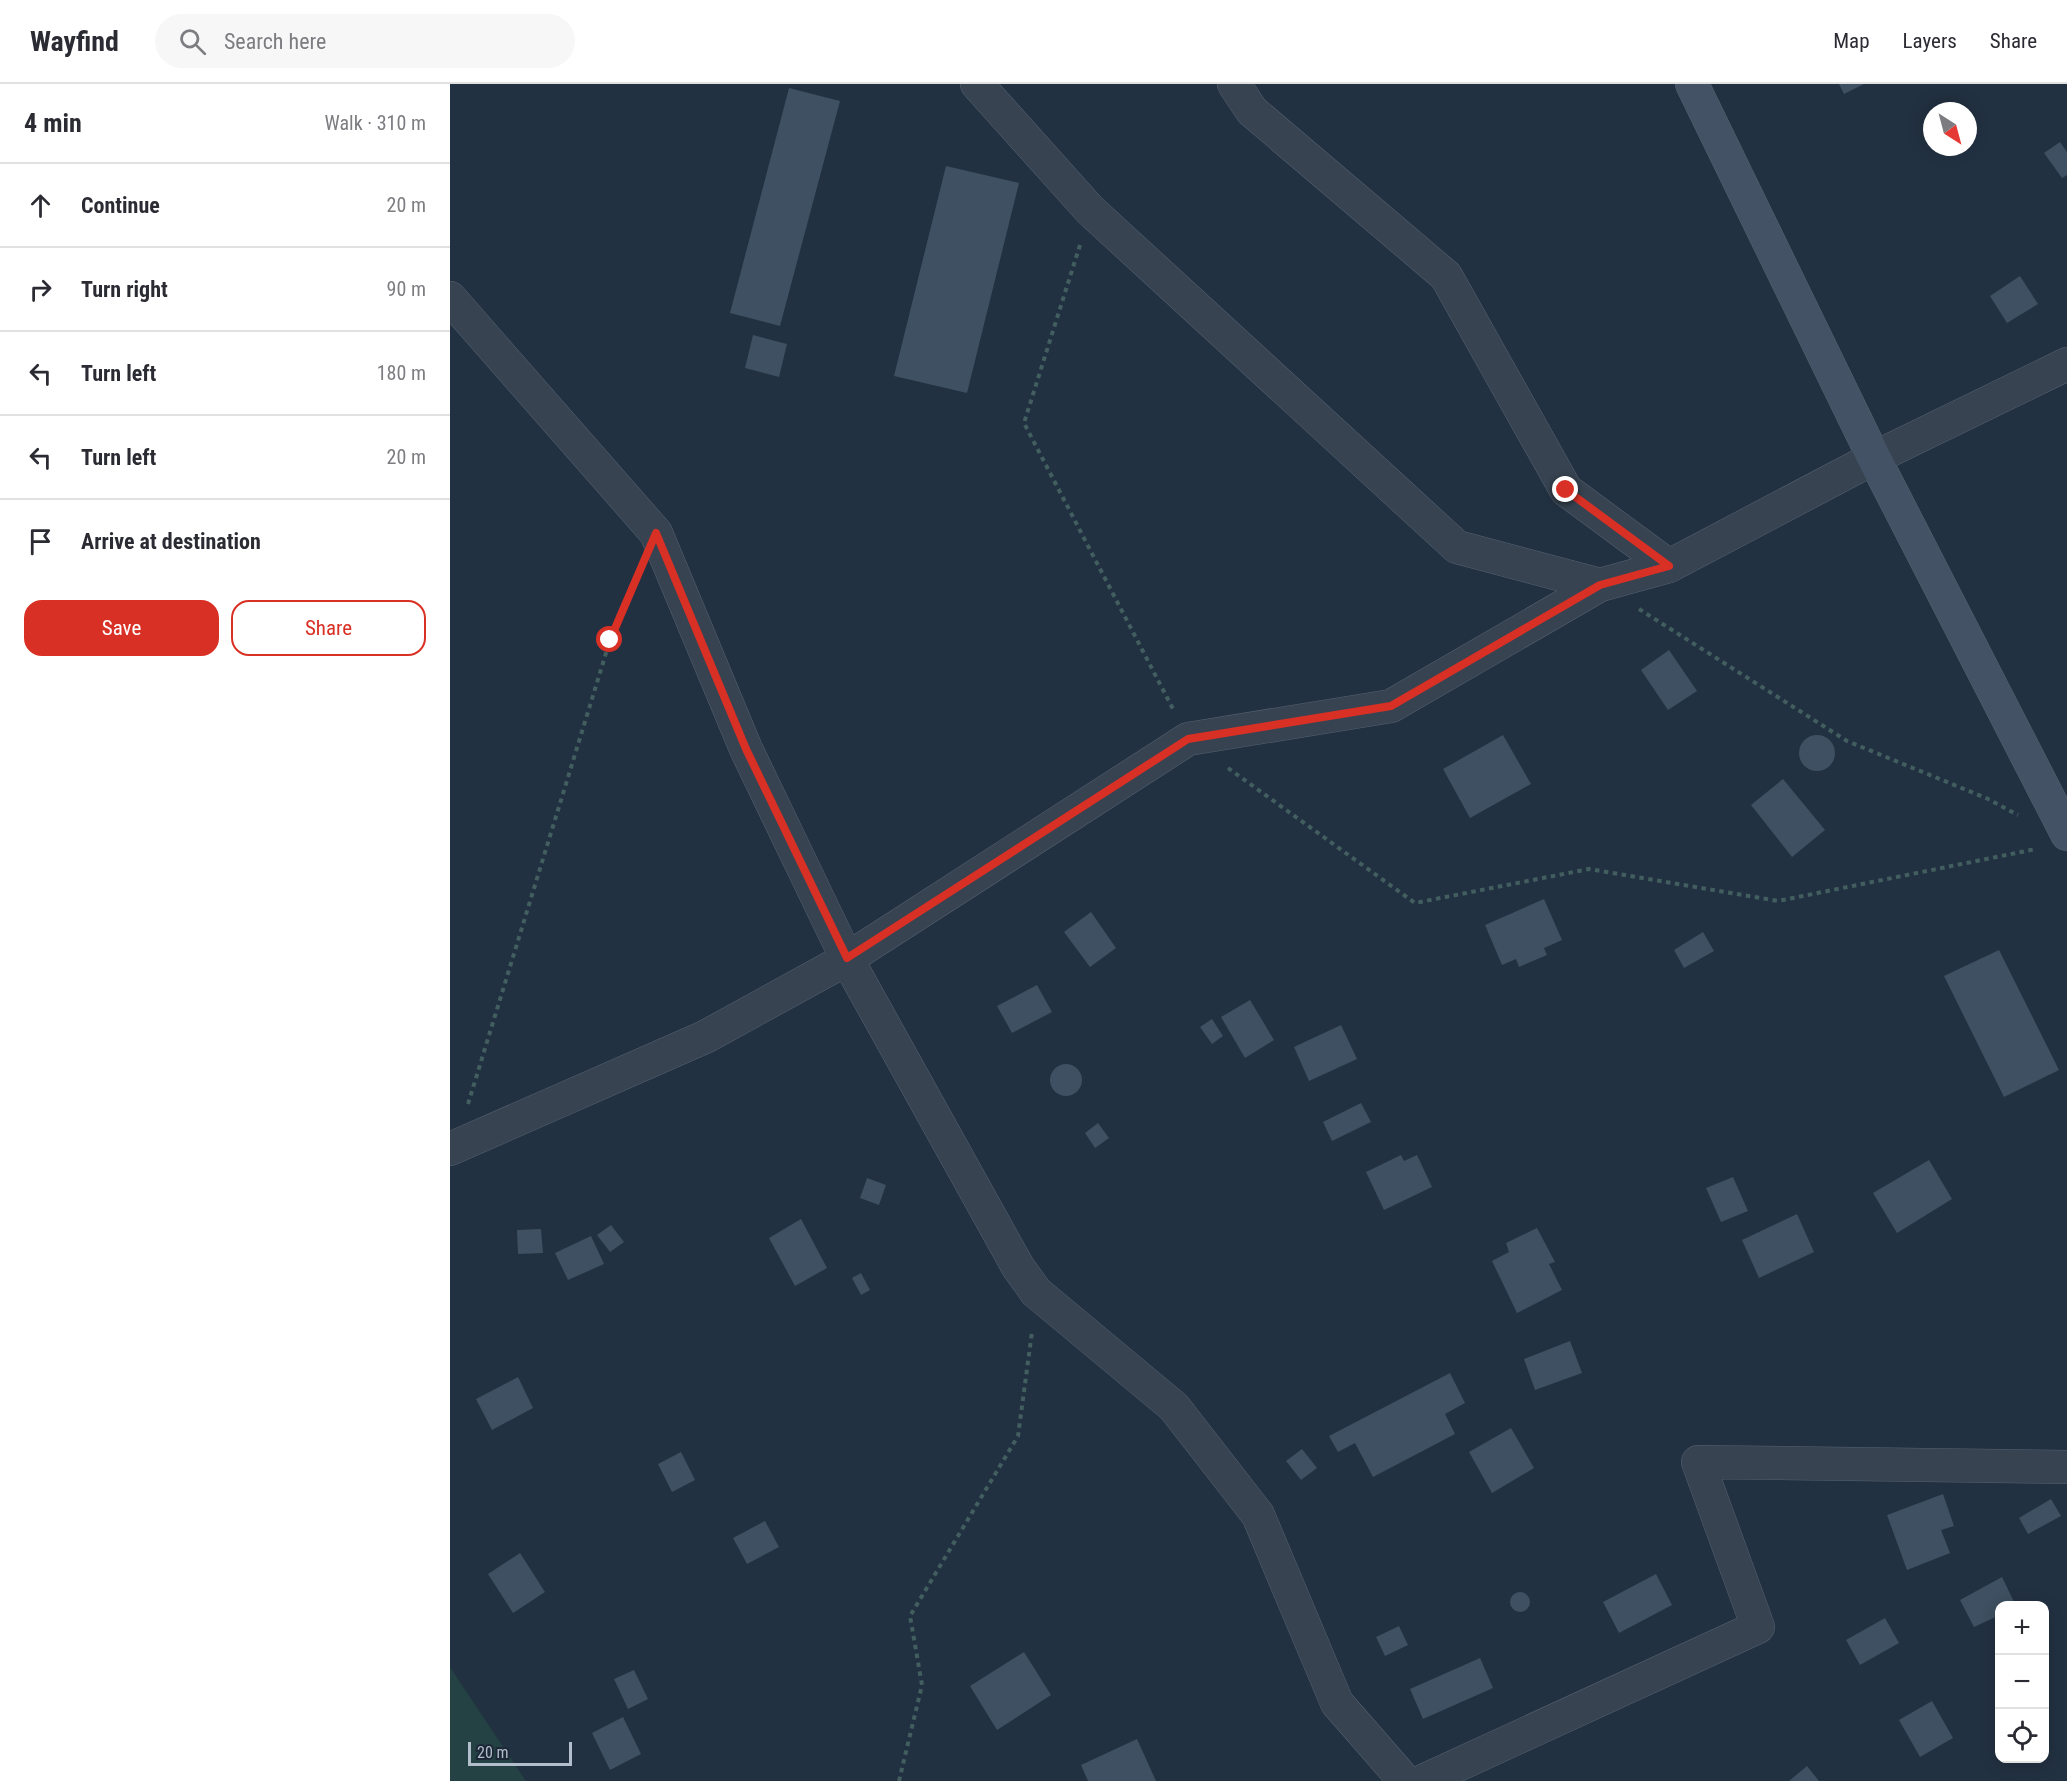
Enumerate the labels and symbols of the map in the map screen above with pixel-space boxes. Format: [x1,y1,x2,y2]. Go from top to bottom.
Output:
north arrow [1923,102,1977,156]
route end [1552,476,1578,502]
route start [596,626,622,652]
scale bar [468,1739,572,1766]

